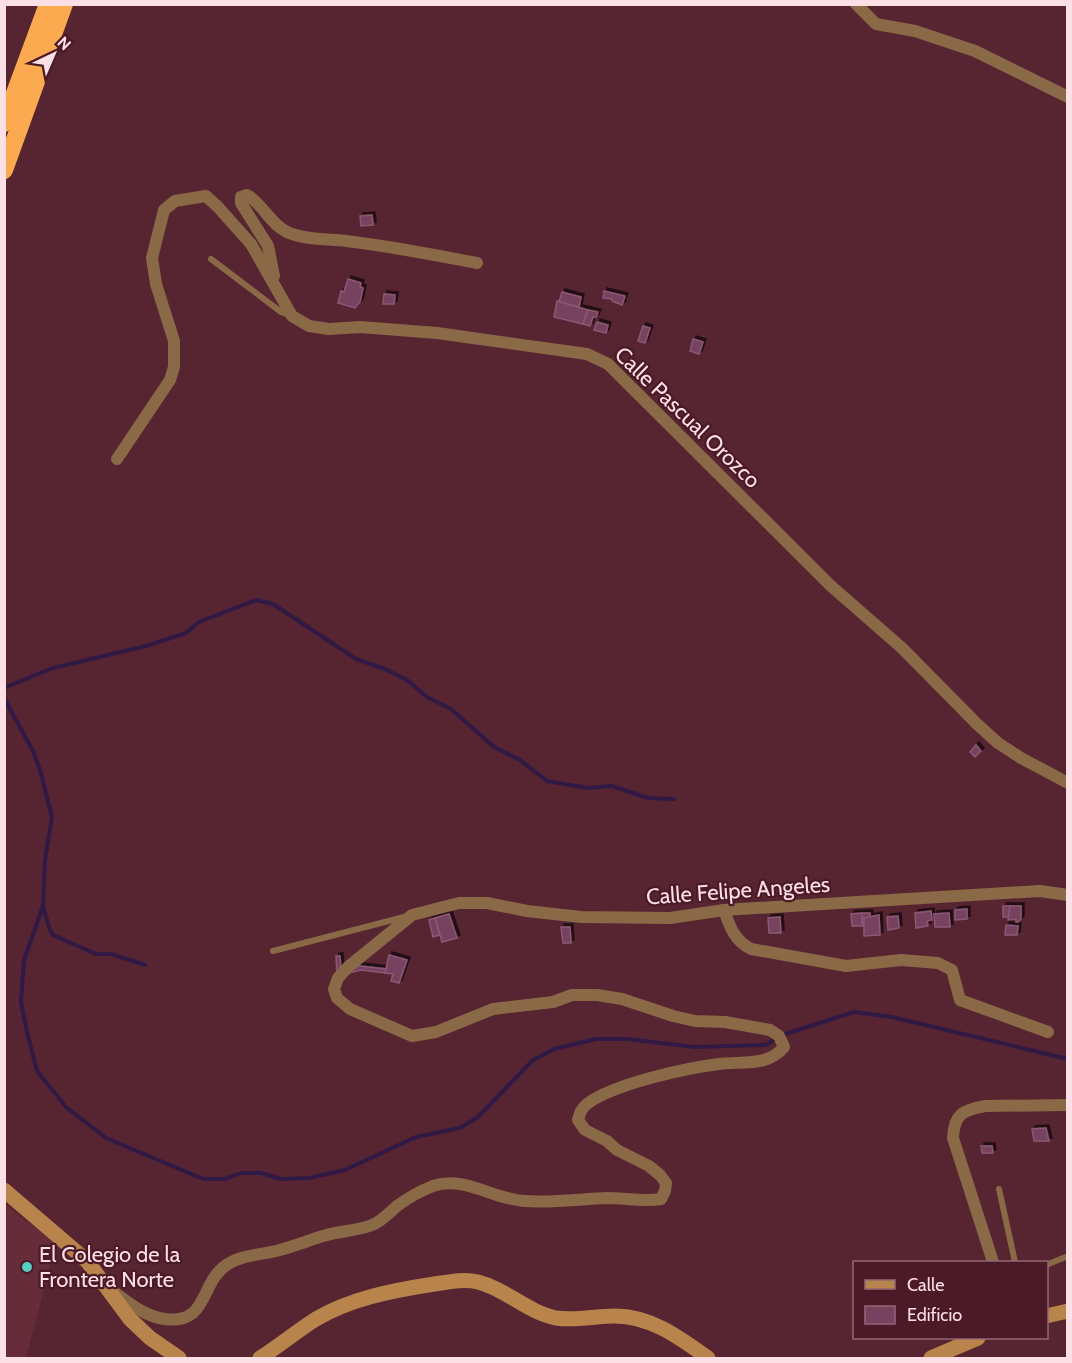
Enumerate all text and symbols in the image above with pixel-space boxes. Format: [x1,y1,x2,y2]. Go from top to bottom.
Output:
north arrow [24,24,84,84]
text: N [53,33,75,54]
street label: Calle Pascual Orozco [609,341,766,494]
street label: Calle Felipe Angeles [645,871,831,910]
place label: El Colegio de la Frontera Norte [39,1241,181,1293]
marker: El Colegio de la Frontera Norte [20,1260,34,1274]
legend [853,1261,1048,1339]
text: Calle [907,1274,944,1296]
text: Edificio [907,1304,962,1326]

